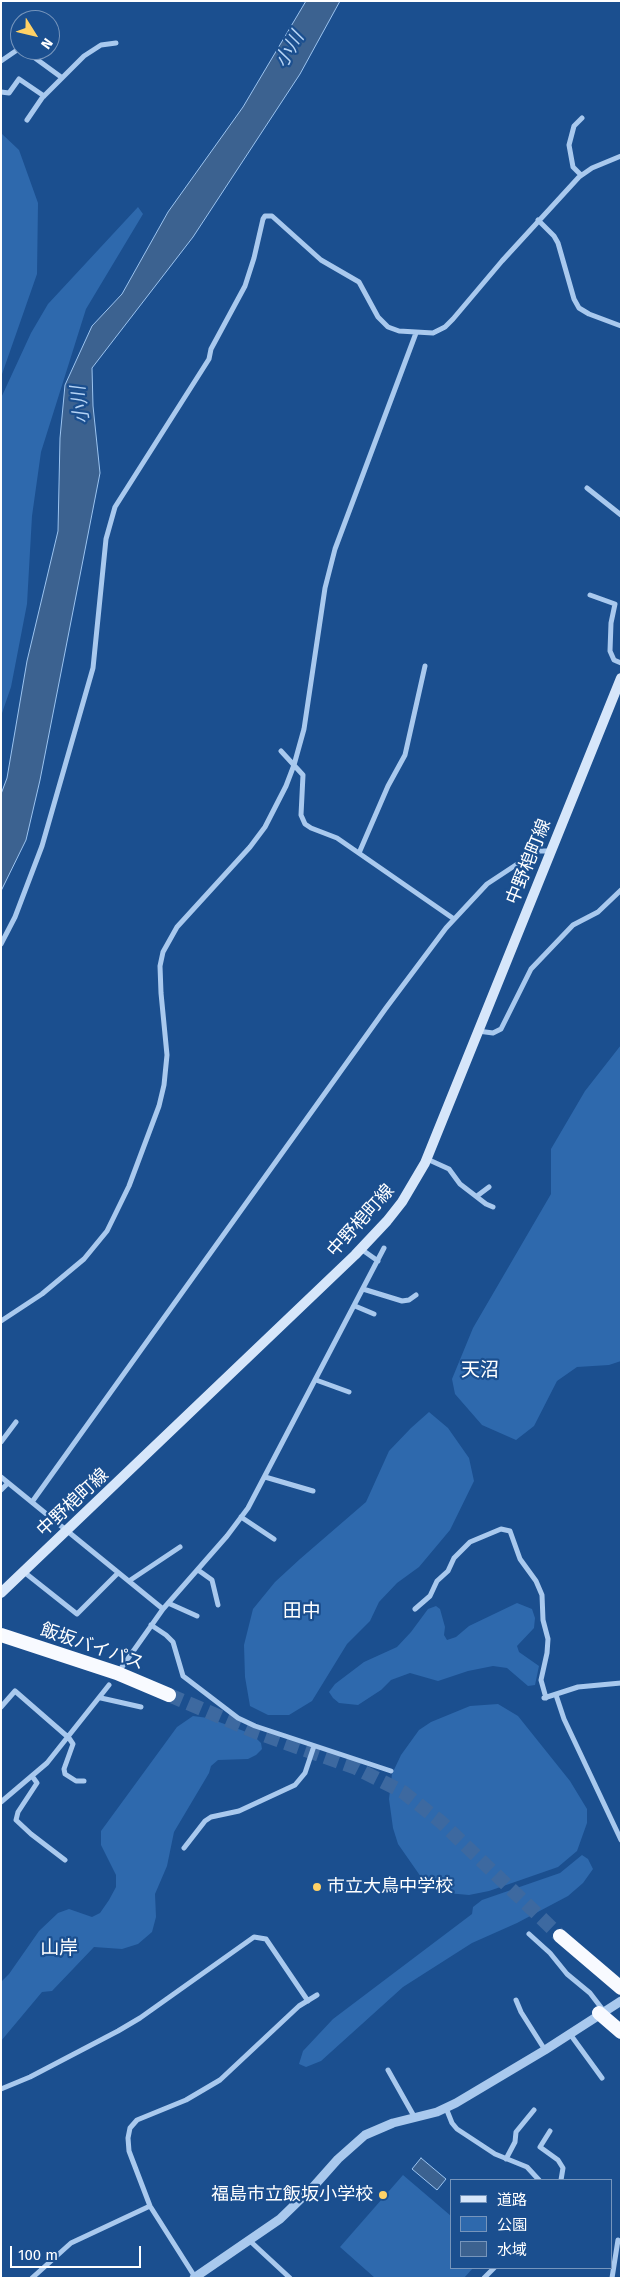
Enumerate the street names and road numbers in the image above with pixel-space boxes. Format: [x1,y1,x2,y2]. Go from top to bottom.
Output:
street label: 中野梍町線 [502,816,556,908]
street label: 中野梍町線 [323,1180,399,1262]
street label: 中野梍町線 [33,1464,113,1542]
street label: 飯坂バイパス [37,1619,147,1675]

